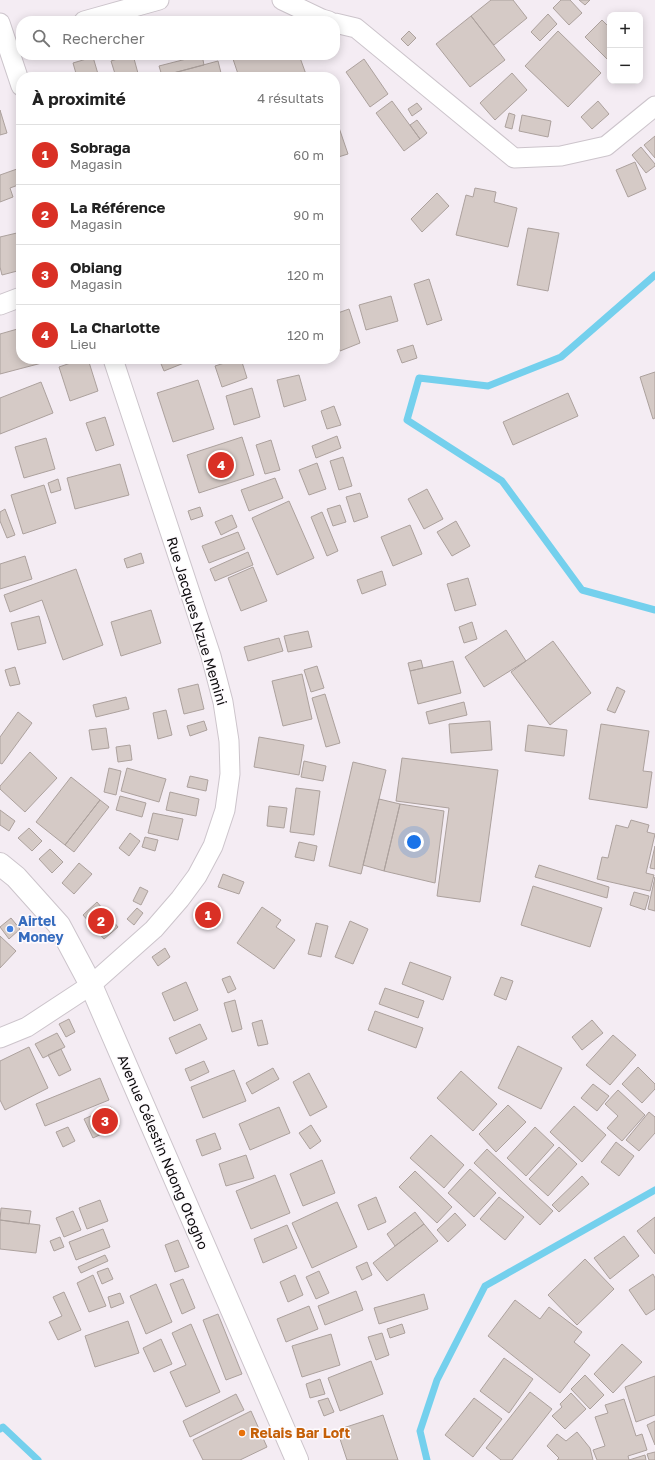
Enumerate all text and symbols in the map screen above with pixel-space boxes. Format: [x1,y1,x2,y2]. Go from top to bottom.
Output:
map controls [607,12,643,84]
button: + [607,12,643,48]
search box [16,16,340,60]
icon: search [30,27,52,49]
text: Rechercher [62,29,145,47]
button: − [607,48,643,84]
text: À proximité [32,88,126,109]
text: 4 résultats [257,90,324,106]
text: Sobraga [70,138,131,156]
text: 1 [42,147,48,163]
text: 60 m [293,147,324,163]
text: Magasin [70,156,122,172]
text: La Référence [70,198,165,216]
text: 2 [41,207,49,223]
text: 90 m [293,207,324,223]
text: Magasin [70,216,122,232]
text: Obiang [70,258,122,276]
text: 3 [41,267,49,283]
text: 120 m [287,267,324,283]
text: Magasin [70,276,122,292]
text: La Charlotte [70,318,160,336]
text: 4 [41,327,49,343]
text: 120 m [287,327,324,343]
text: Lieu [70,336,96,352]
pin: 4 [208,450,234,480]
street label: Rue Jacques Nzue Memini [164,535,231,707]
your location [404,832,424,852]
pin: 1 [195,900,221,930]
pin: 2 [88,906,114,936]
place label: Airtel Money [18,912,64,945]
marker: Airtel Money [5,924,15,934]
street label: Avenue Célestin Ndong Otogho [115,1052,212,1252]
pin: 3 [92,1106,118,1136]
place label: Relais Bar Loft [250,1424,350,1441]
marker: Relais Bar Loft [237,1428,247,1438]

